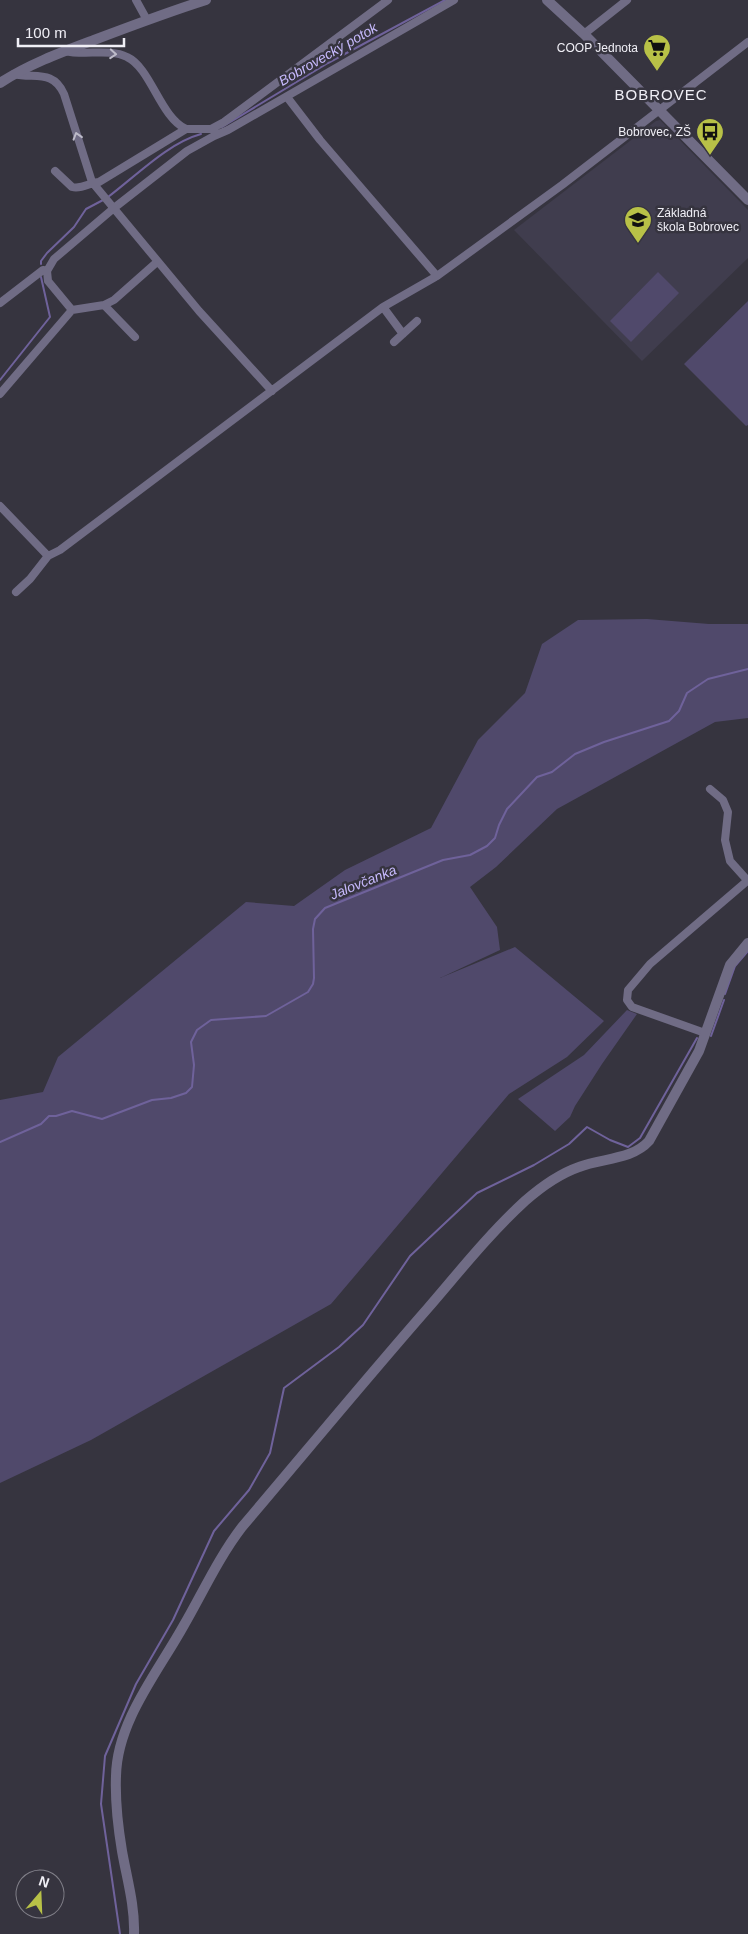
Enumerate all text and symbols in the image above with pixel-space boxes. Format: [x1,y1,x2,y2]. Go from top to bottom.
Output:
scale bar [18,15,124,47]
water label: Bobrovecký potok [276,19,381,89]
text: 100 m [25,24,67,41]
supermarket icon: COOP Jednota [642,33,672,72]
place label: COOP Jednota [557,41,638,55]
one-way arrow [110,49,118,60]
district label: BOBROVEC [614,86,708,103]
bus stop icon: Bobrovec, ZŠ [695,117,725,156]
place label: Bobrovec, ZŠ [618,124,691,139]
one-way arrow [72,132,82,141]
school or university icon: Základná škola Bobrovec [623,205,653,244]
place label: Základná škola Bobrovec [657,206,739,234]
water label: Jalovčanka [327,861,399,903]
north arrow [15,1869,65,1919]
text: N [37,1872,52,1891]

